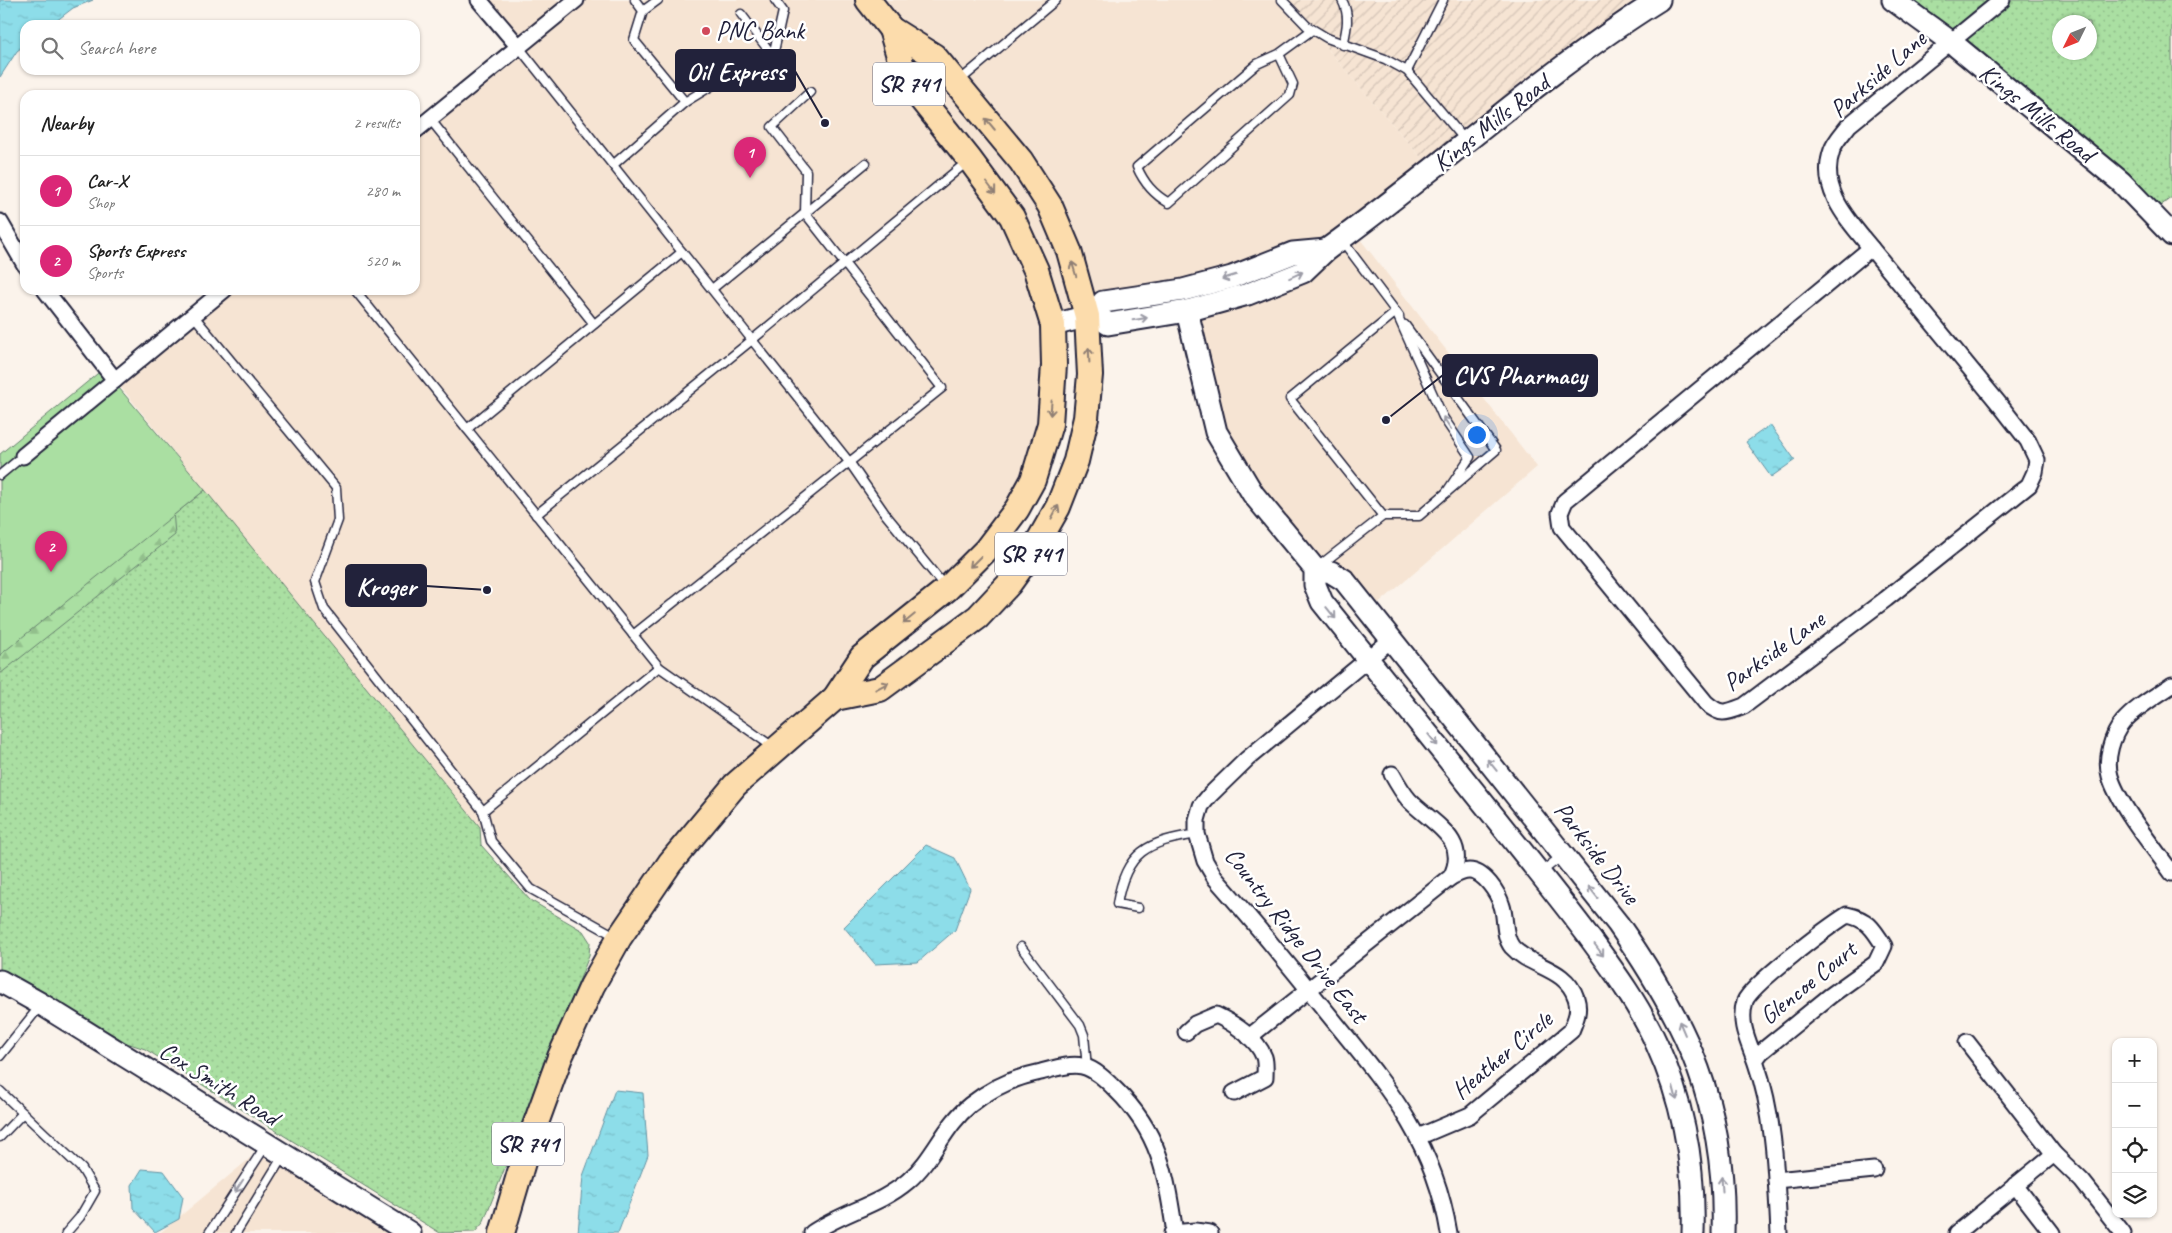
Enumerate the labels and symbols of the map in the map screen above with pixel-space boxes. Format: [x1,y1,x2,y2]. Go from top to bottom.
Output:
place label: PNC Bank [716,15,806,47]
north arrow [2052,15,2097,60]
street label: Parkside Lane [1823,22,1934,125]
marker: PNC Bank [700,25,712,37]
callout: Oil Express [676,50,795,91]
text: Oil Express [687,55,788,88]
street label: Kings Mills Road [1973,57,2105,172]
road number: SR 741 [873,62,945,106]
street label: Kings Mills Road [1426,65,1559,179]
one-way arrow [984,117,995,130]
pin: 1 [734,137,766,178]
one-way arrow [986,181,996,195]
one-way arrow [1069,261,1079,277]
one-way arrow [1288,269,1303,279]
one-way arrow [1221,273,1237,283]
one-way arrow [1132,313,1148,323]
one-way arrow [1084,347,1093,363]
callout: CVS Pharmacy [1443,355,1597,396]
text: CVS Pharmacy [1453,359,1589,392]
one-way arrow [1046,400,1056,416]
one-way arrow [1442,416,1452,430]
your location [1464,422,1490,448]
one-way arrow [1050,504,1060,519]
pin: 2 [35,531,67,572]
road number: SR 741 [995,532,1067,576]
one-way arrow [968,556,981,568]
callout: Kroger [346,565,426,606]
text: Kroger [356,570,418,603]
street label: Parkside Lane [1717,602,1833,699]
one-way arrow [1326,607,1337,620]
one-way arrow [902,613,915,625]
one-way arrow [874,681,889,691]
one-way arrow [1428,733,1439,746]
one-way arrow [1487,759,1498,772]
street label: Parkside Drive [1547,795,1648,912]
street label: Country Ridge Drive East [1217,841,1376,1032]
one-way arrow [1588,886,1599,899]
street label: Glencoe Court [1753,933,1865,1032]
one-way arrow [1593,943,1604,956]
street label: Heather Circle [1445,1002,1560,1106]
one-way arrow [1677,1021,1686,1036]
street label: Cox Smith Road [153,1035,288,1136]
one-way arrow [1670,1084,1680,1100]
road number: SR 741 [492,1122,564,1166]
one-way arrow [1718,1177,1727,1193]
one-way arrow [234,1179,244,1193]

